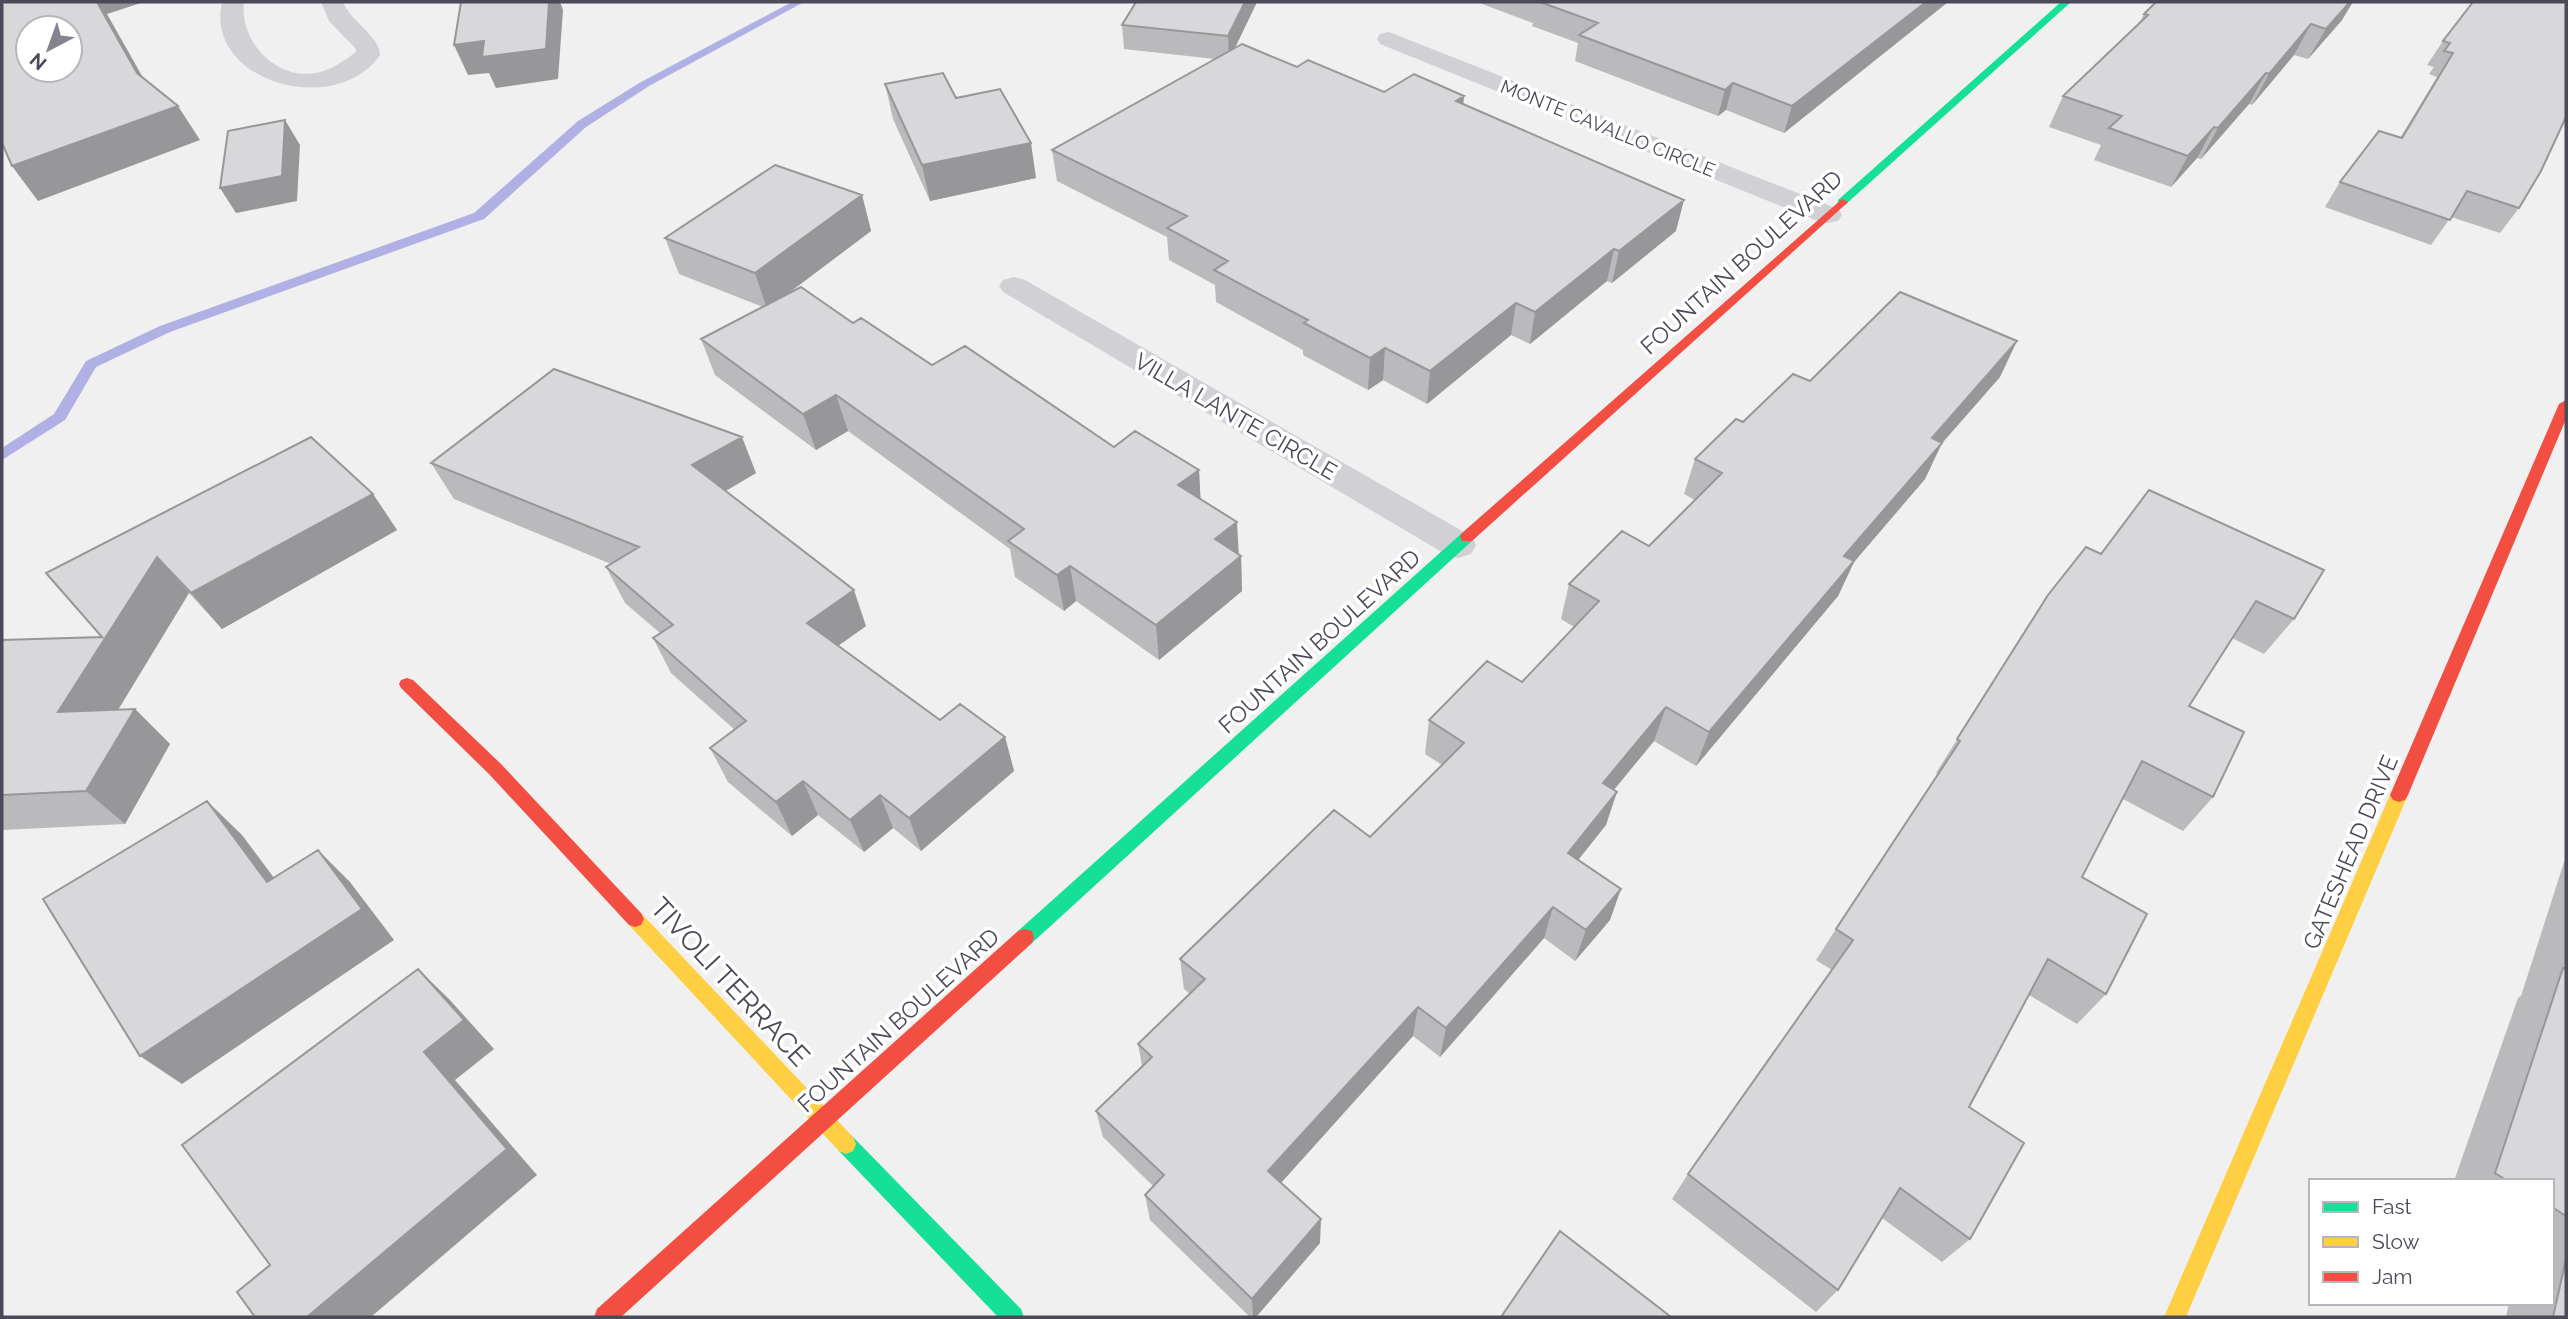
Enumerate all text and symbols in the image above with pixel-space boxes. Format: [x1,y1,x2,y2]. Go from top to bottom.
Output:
north arrow [14,14,84,84]
text: N [25,49,51,75]
street label: MONTE CAVALLO CIRCLE [1498,75,1718,181]
street label: FOUNTAIN BOULEVARD [1635,164,1847,360]
street label: VILLA LANTE CIRCLE [1130,347,1342,485]
street label: FOUNTAIN BOULEVARD [1213,543,1425,739]
street label: GATESHEAD DRIVE [2297,751,2403,953]
street label: TIVOLI TERRACE [644,891,816,1073]
street label: FOUNTAIN BOULEVARD [792,922,1004,1118]
legend [2309,1179,2554,1305]
text: Fast [2372,1194,2412,1219]
text: Slow [2372,1229,2420,1254]
text: Jam [2372,1264,2413,1289]

